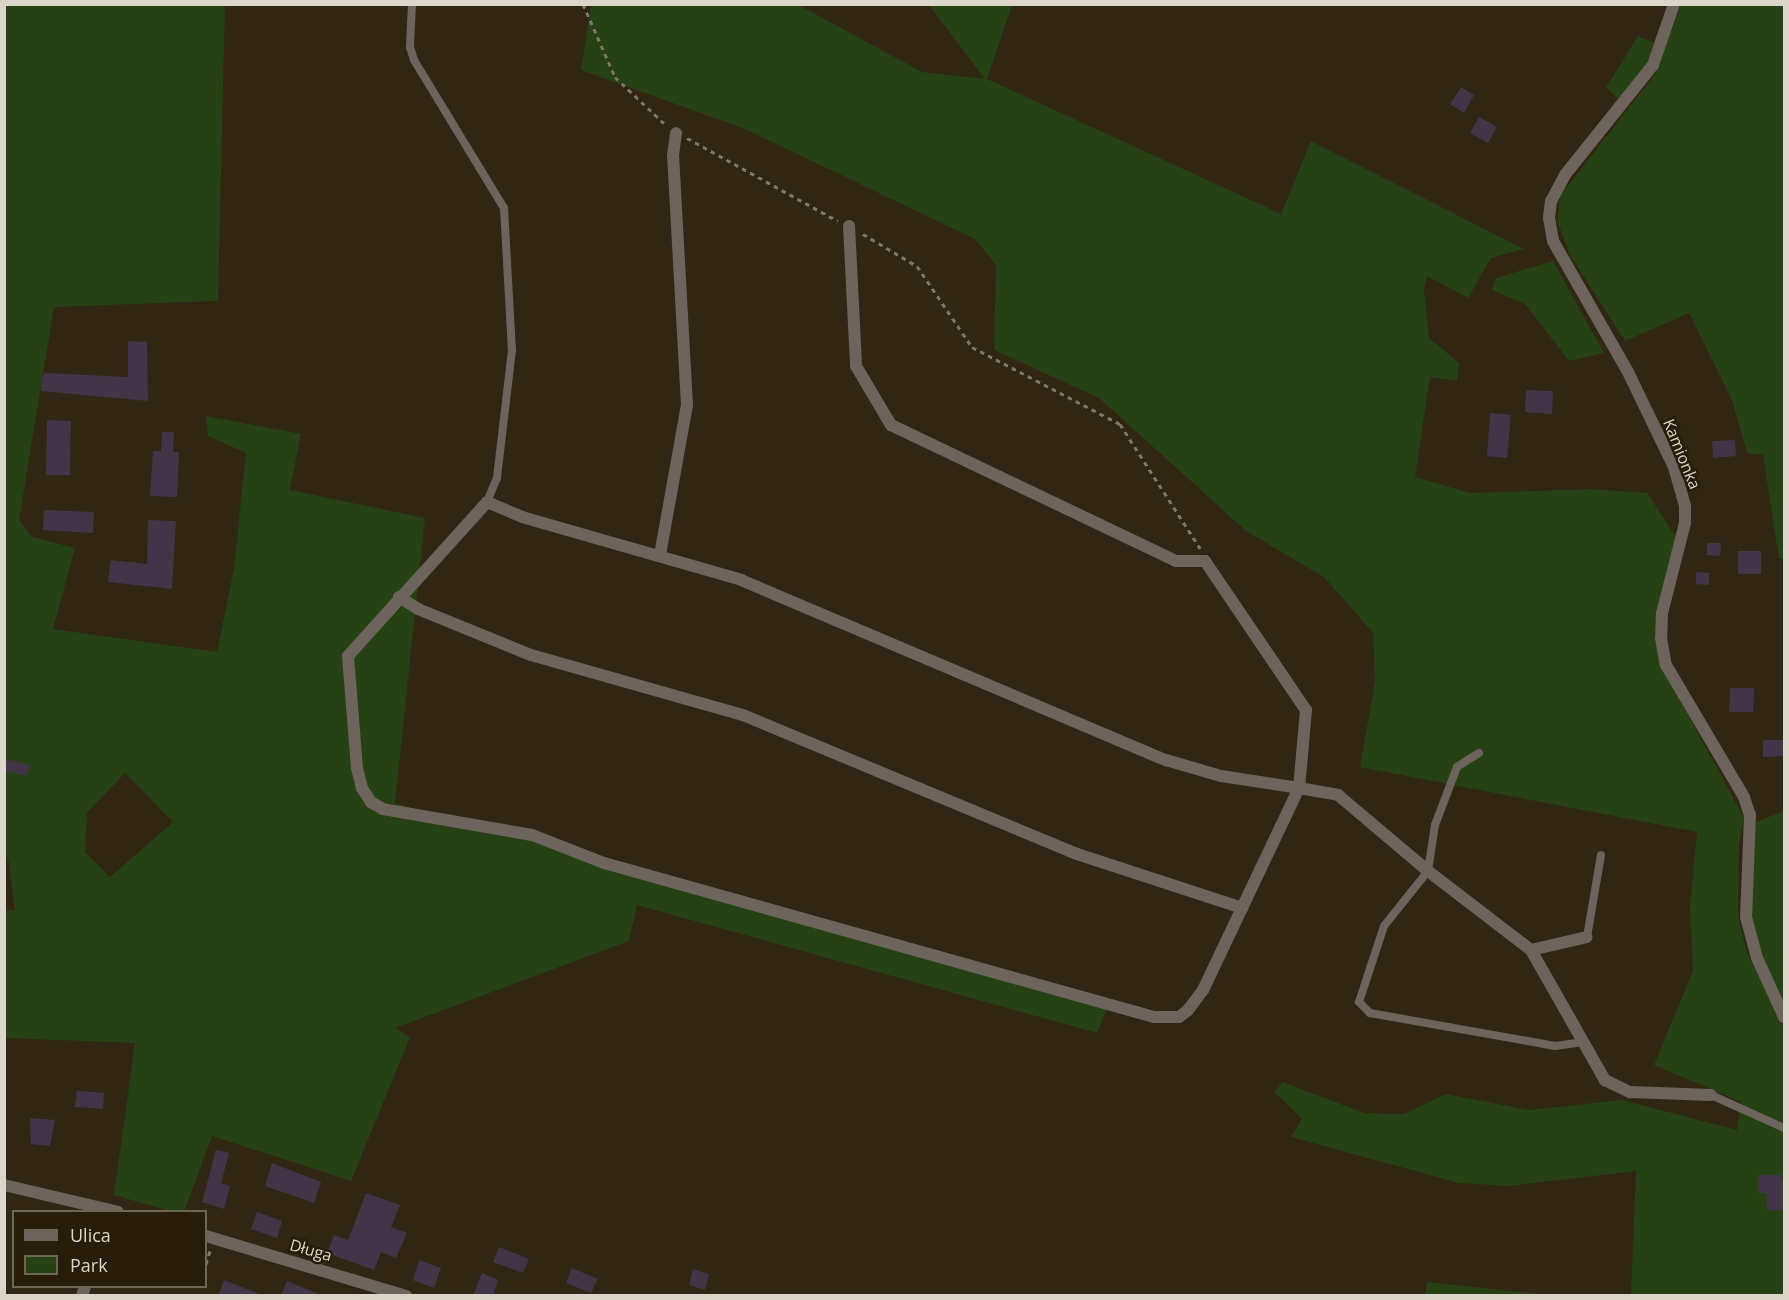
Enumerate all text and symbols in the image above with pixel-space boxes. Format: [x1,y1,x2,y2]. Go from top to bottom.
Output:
street label: Kamionka [1659,416,1705,492]
legend [12,1210,207,1288]
text: Ulica [70,1223,111,1247]
street label: Długa [288,1235,334,1265]
text: Park [70,1253,108,1277]

